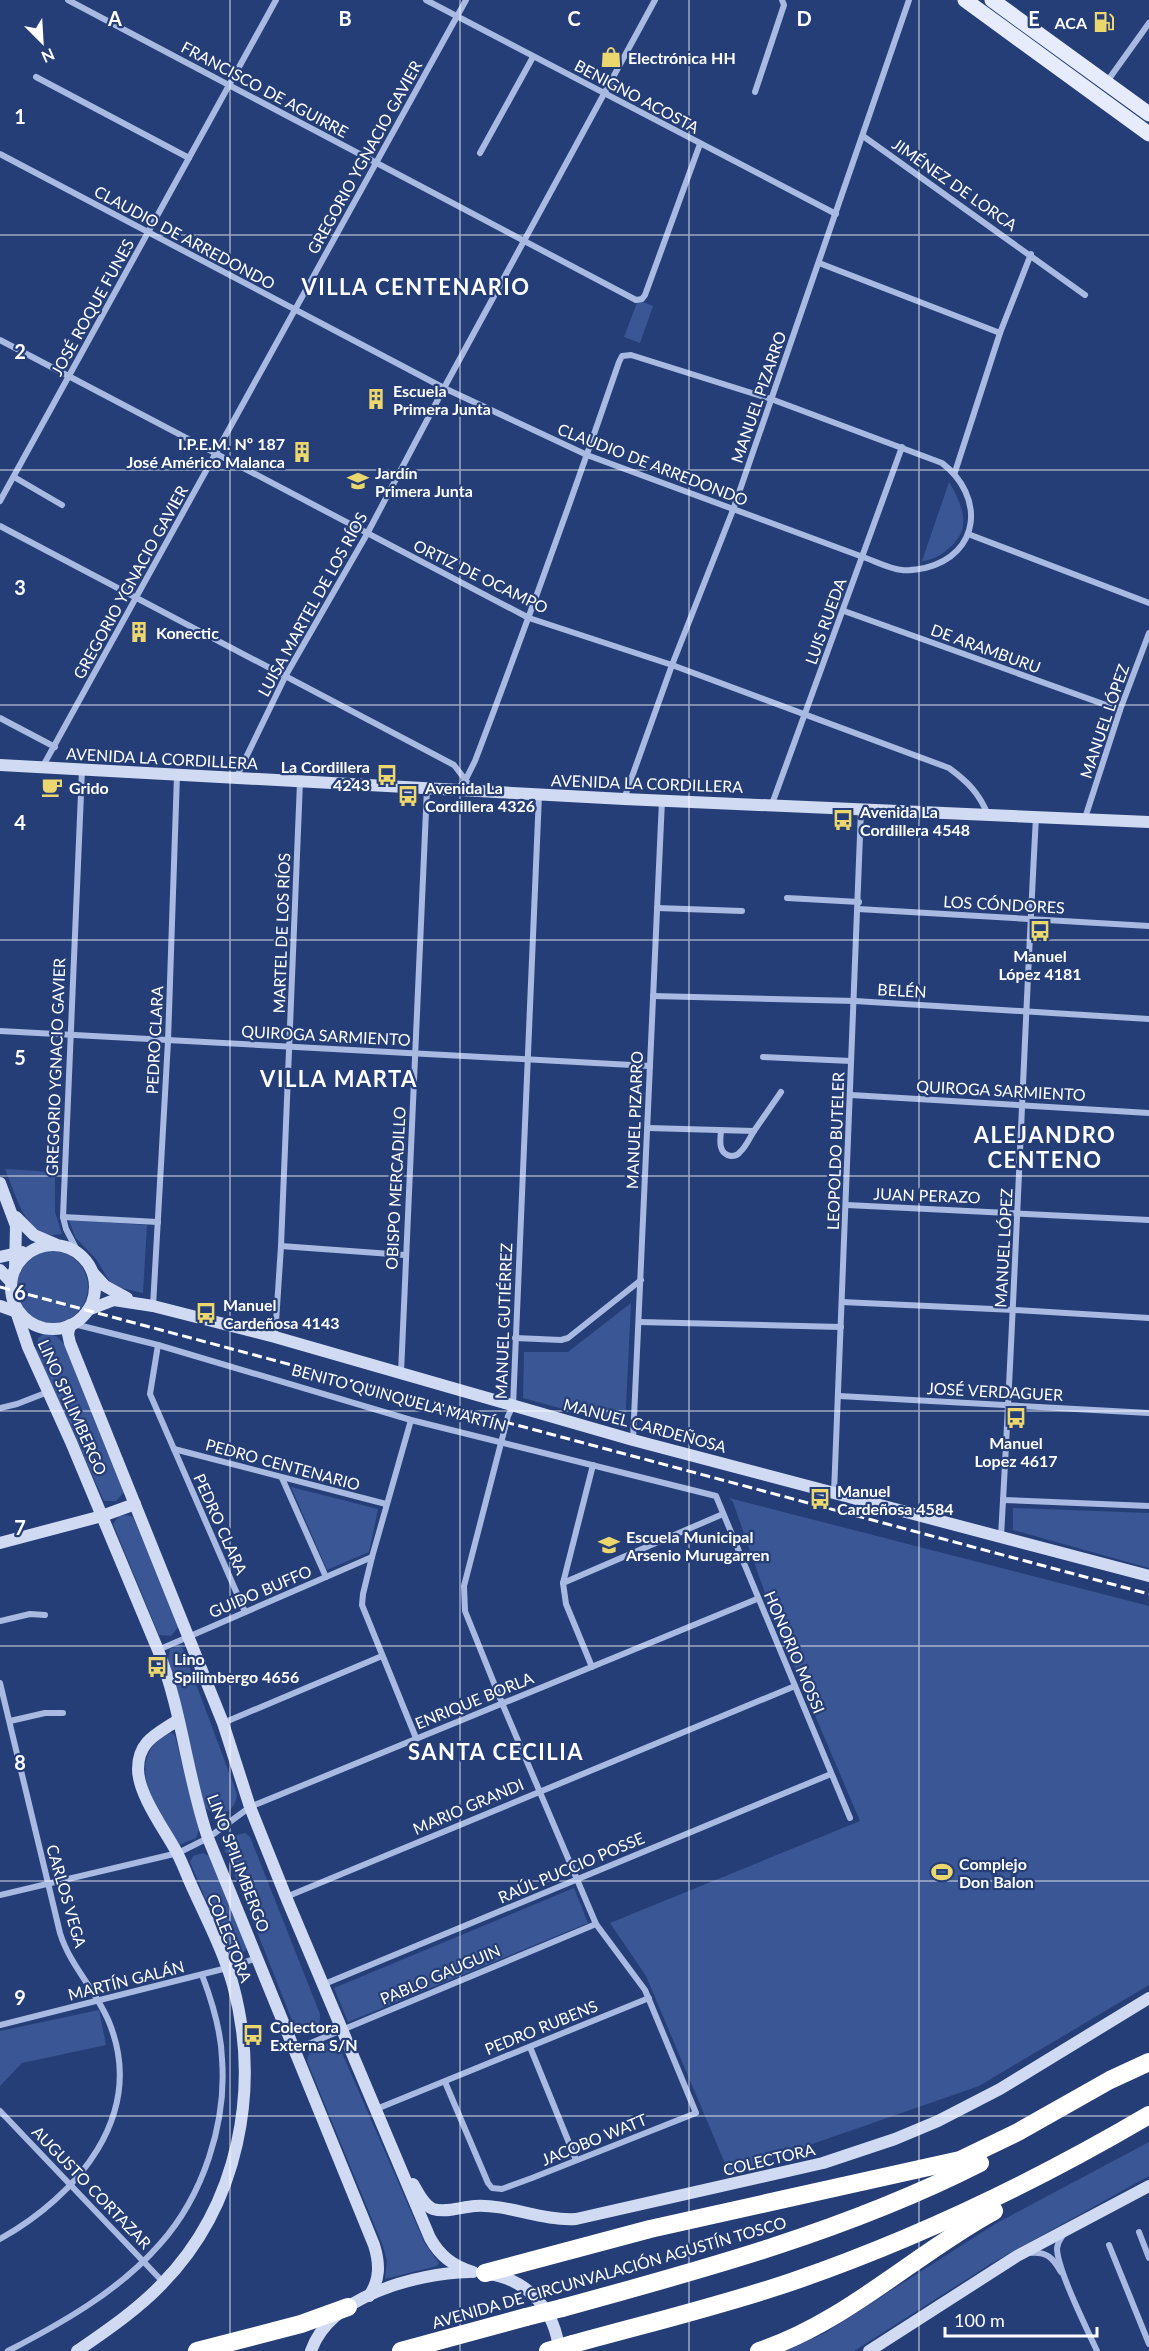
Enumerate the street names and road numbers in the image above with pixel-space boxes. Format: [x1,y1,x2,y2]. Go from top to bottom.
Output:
street label: FRANCISCO DE AGUIRRE [178,37,352,141]
street label: BENIGNO ACOSTA [572,55,703,137]
street label: GREGORIO YGNACIO GAVIER [303,57,425,257]
street label: JIMÉNEZ DE LORCA [889,134,1021,234]
street label: CLAUDIO DE ARREDONDO [91,181,279,293]
street label: JOSÉ ROQUE FUNES [47,235,137,379]
street label: MANUEL PIZARRO [727,328,790,465]
street label: CLAUDIO DE ARREDONDO [555,419,751,509]
street label: GREGORIO YGNACIO GAVIER [69,482,191,682]
street label: LUISA MARTEL DE LOS RÍOS [253,509,371,699]
street label: ORTIZ DE OCAMPO [411,535,551,617]
street label: LUIS RUEDA [801,575,849,667]
street label: DE ARAMBURU [929,619,1043,677]
street label: MANUEL LÓPEZ [1076,661,1133,781]
street label: AVENIDA LA CORDILLERA [66,743,259,773]
street label: AVENIDA LA CORDILLERA [551,770,743,796]
street label: MARTEL DE LOS RÍOS [269,852,293,1014]
street label: LOS CÓNDORES [943,891,1065,917]
street label: GREGORIO YGNACIO GAVIER [42,958,68,1176]
street label: BELÉN [877,979,927,1001]
street label: PEDRO CLARA [142,985,166,1095]
street label: QUIROGA SARMIENTO [241,1021,411,1049]
street label: MANUEL PIZARRO [622,1051,646,1189]
street label: LEOPOLDO BUTELER [823,1072,847,1230]
street label: QUIROGA SARMIENTO [916,1076,1086,1104]
street label: OBISPO MERCADILLO [381,1106,409,1270]
street label: JUAN PERAZO [873,1184,981,1206]
street label: MANUEL LÓPEZ [990,1187,1016,1308]
street label: MANUEL GUTIÉRREZ [491,1242,515,1399]
street label: LINO SPILIMBERGO [35,1336,111,1478]
street label: BENITO QUINQUELA MARTÍN [290,1359,508,1435]
street label: JOSÉ VERDAGUER [926,1378,1064,1404]
street label: MANUEL CARDEÑOSA [561,1394,729,1456]
street label: PEDRO CENTENARIO [204,1434,362,1494]
street label: PEDRO CLARA [190,1471,252,1578]
street label: GUIDO BUFFO [206,1561,314,1621]
street label: HONORIO MOSSI [761,1588,829,1716]
street label: ENRIQUE BORLA [412,1668,536,1732]
street label: MARIO GRANDI [410,1774,526,1838]
street label: LINO SPILIMBERGO [204,1791,274,1935]
street label: RAÚL PUCCIO POSSE [495,1828,647,1906]
street label: CARLOS VEGA [43,1842,91,1950]
street label: COLECTORA [204,1891,256,1985]
street label: PABLO GAUGUIN [377,1940,503,2008]
street label: MARTÍN GALÁN [66,1956,186,2004]
street label: PEDRO RUBENS [482,1996,600,2058]
street label: JACOBO WATT [539,2109,650,2169]
street label: AUGUSTO CORTAZAR [29,2122,155,2252]
street label: COLECTORA [721,2139,817,2179]
street label: AVENIDA DE CIRCUNVALACIÓN AGUSTÍN TOSCO [430,2212,789,2332]

